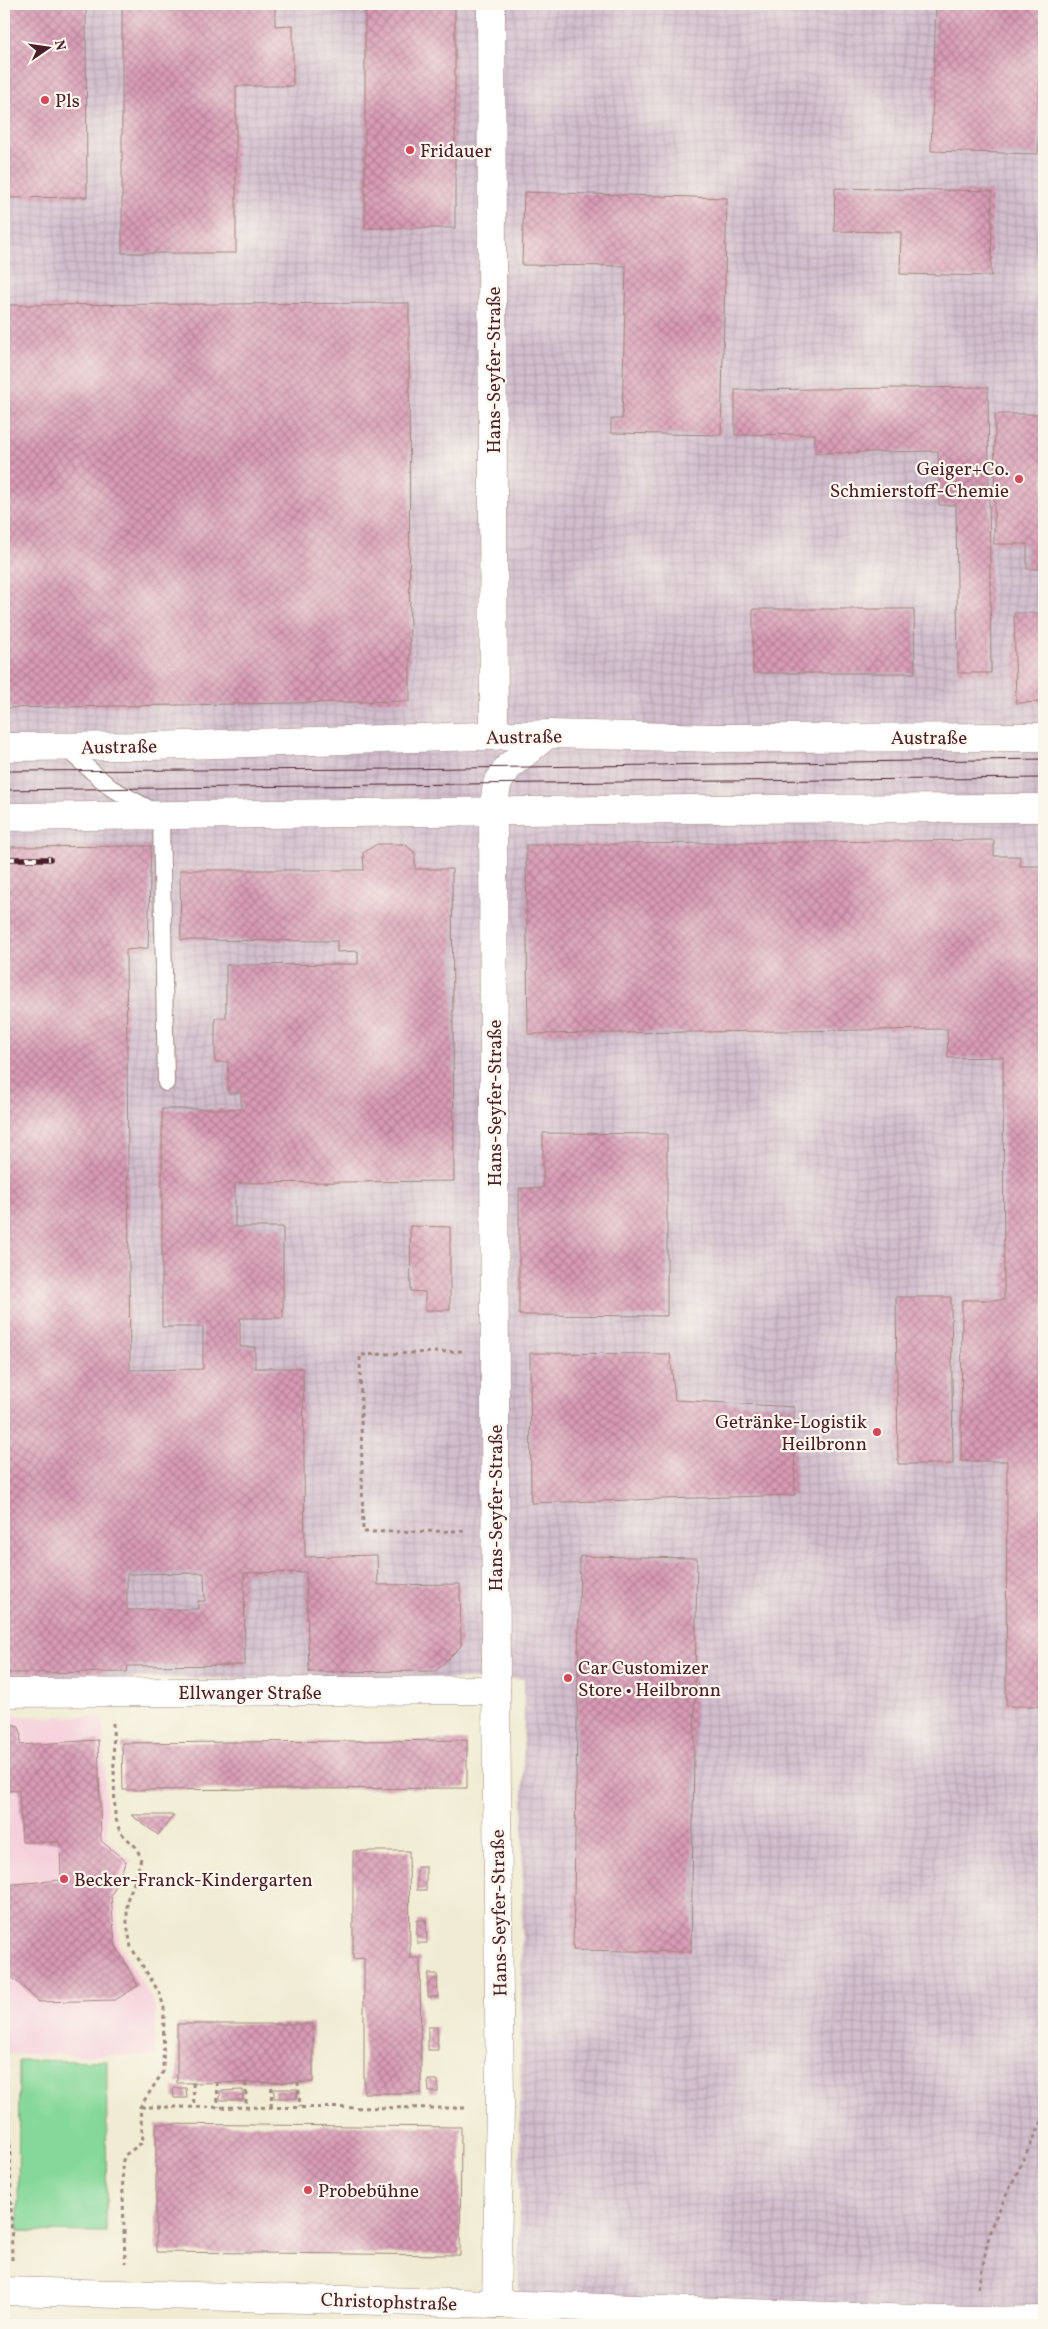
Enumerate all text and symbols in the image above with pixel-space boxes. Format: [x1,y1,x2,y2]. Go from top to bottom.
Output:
north arrow [22,22,72,72]
text: N [49,38,70,53]
place label: Pls [55,89,80,115]
marker: Pls [39,94,51,106]
place label: Fridauer [420,139,492,165]
marker: Fridauer [404,144,416,156]
street label: Hans-Seyfer-Straße [482,286,508,454]
place label: Geiger+Co. Schmierstoff-Chemie [830,457,1009,505]
marker: Geiger+Co. Schmierstoff-Chemie [1013,473,1025,485]
street label: Austraße [486,724,562,752]
street label: Austraße [891,726,967,752]
street label: Austraße [81,734,157,762]
street label: Hans-Seyfer-Straße [483,1019,509,1187]
place label: Getränke-Logistik Heilbronn [715,1410,867,1458]
street label: Hans-Seyfer-Straße [484,1424,510,1592]
marker: Getränke-Logistik Heilbronn [871,1426,883,1438]
place label: Car Customizer Store • Heilbronn [578,1656,721,1704]
marker: Car Customizer Store • Heilbronn [562,1672,574,1684]
street label: Ellwanger Straße [178,1681,322,1707]
street label: Hans-Seyfer-Straße [486,1829,514,1997]
place label: Becker-Franck-Kindergarten [74,1868,313,1894]
marker: Becker-Franck-Kindergarten [58,1873,70,1885]
place label: Probebühne [318,2179,419,2205]
marker: Probebühne [302,2184,314,2196]
street label: Christophstraße [320,2288,458,2318]

